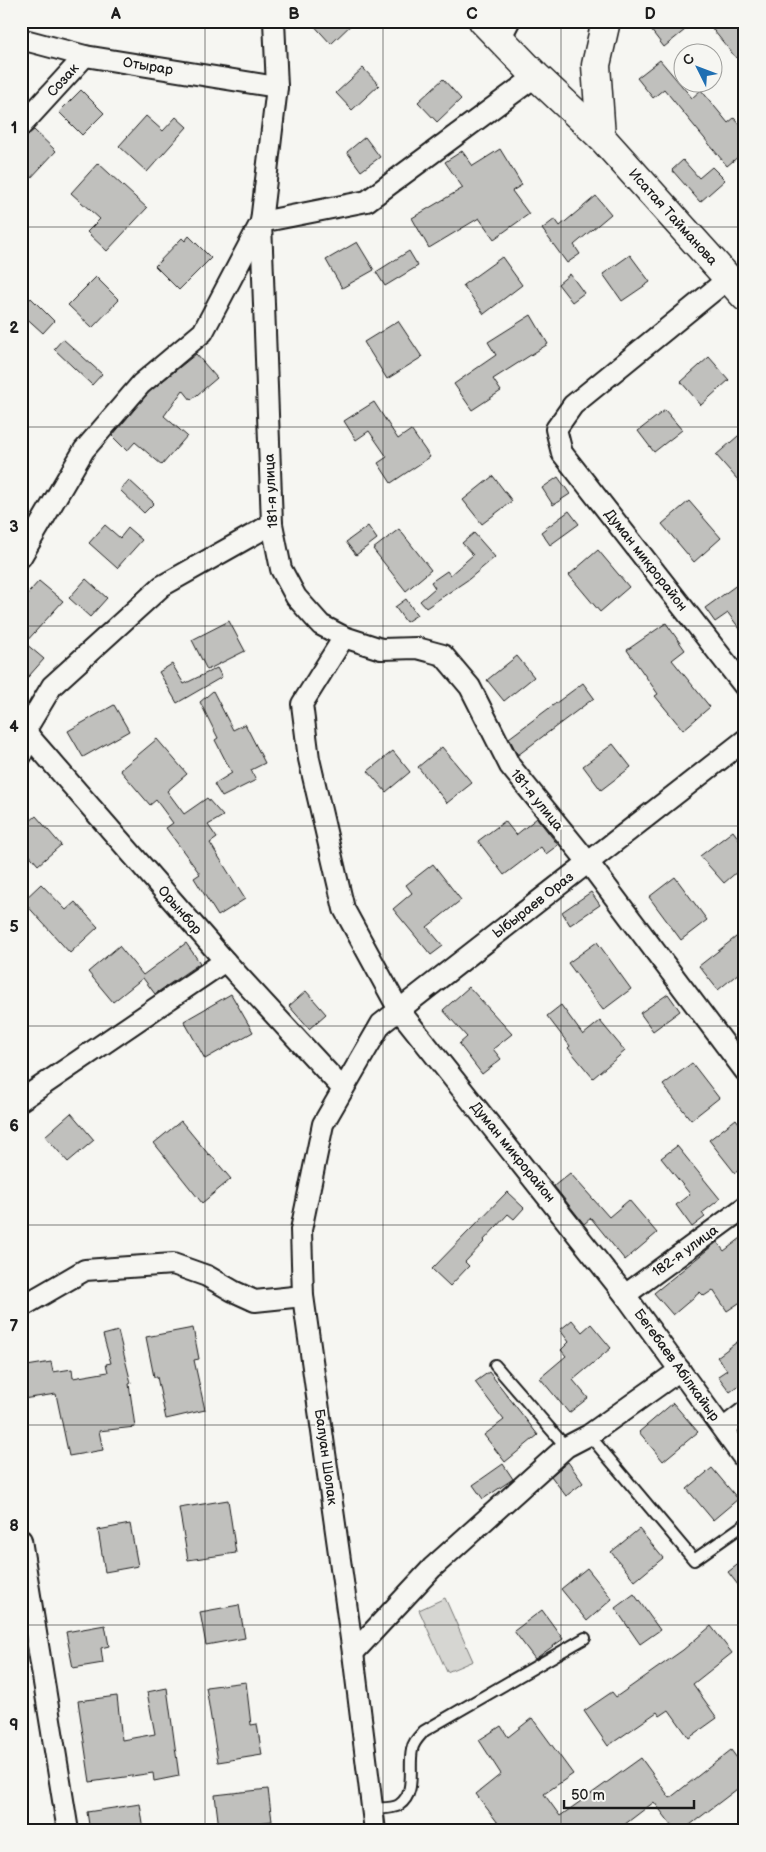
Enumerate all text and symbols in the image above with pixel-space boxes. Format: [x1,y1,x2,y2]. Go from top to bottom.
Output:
text: A [110,5,121,24]
text: B [288,5,300,24]
text: C [466,5,478,24]
text: D [644,5,656,24]
north arrow [674,42,724,92]
text: С [679,50,698,69]
street label: Отырар [122,54,174,78]
street label: Созак [44,59,83,100]
text: 1 [11,119,17,138]
street label: Исатая Тайманова [625,165,721,269]
text: 2 [9,319,19,338]
street label: 181-я улица [261,453,281,529]
street label: Думан микрорайон [601,506,691,614]
text: 3 [9,518,19,537]
text: 4 [9,718,19,737]
street label: 181-я улица [507,766,567,835]
street label: Ыбыраев Ораз [489,868,577,942]
street label: Орынбор [154,882,206,938]
text: 5 [9,918,19,937]
street label: Думан микрорайон [467,1098,559,1206]
text: 6 [9,1117,19,1136]
street label: 182-я улица [649,1221,722,1281]
street label: Бегебаев Абілкайыр [631,1306,723,1425]
text: 7 [10,1317,19,1336]
street label: Балуан Шолак [311,1408,341,1507]
text: 8 [9,1517,19,1536]
text: 9 [9,1716,19,1735]
scale bar [564,1777,694,1809]
text: 50 m [571,1786,605,1805]

